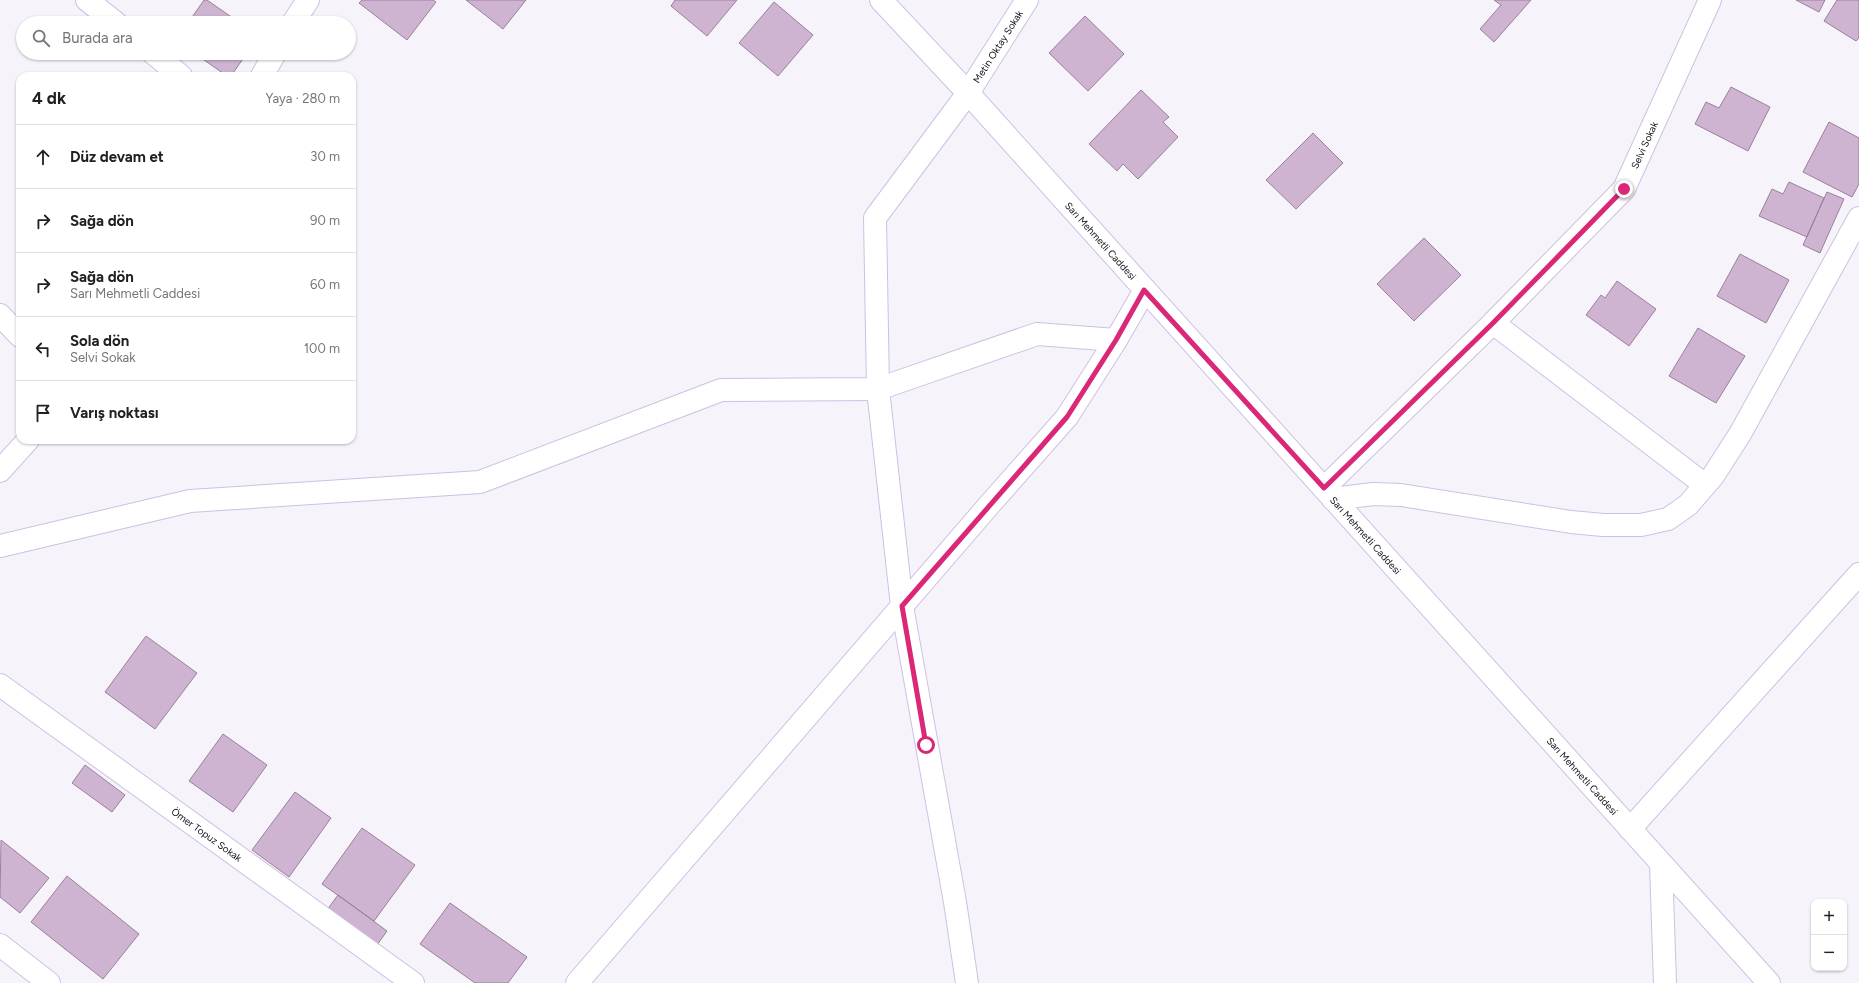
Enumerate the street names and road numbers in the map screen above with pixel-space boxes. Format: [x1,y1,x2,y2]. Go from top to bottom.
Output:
street label: Metin Oktay Sokak [970,8,1026,86]
street label: Selvi Sokak [1628,119,1661,171]
street label: Sarı Mehmetli Caddesi [1062,199,1139,283]
street label: Sarı Mehmetli Caddesi [1327,494,1404,577]
street label: Sarı Mehmetli Caddesi [1544,735,1621,818]
street label: Ömer Topuz Sokak [169,805,244,865]

